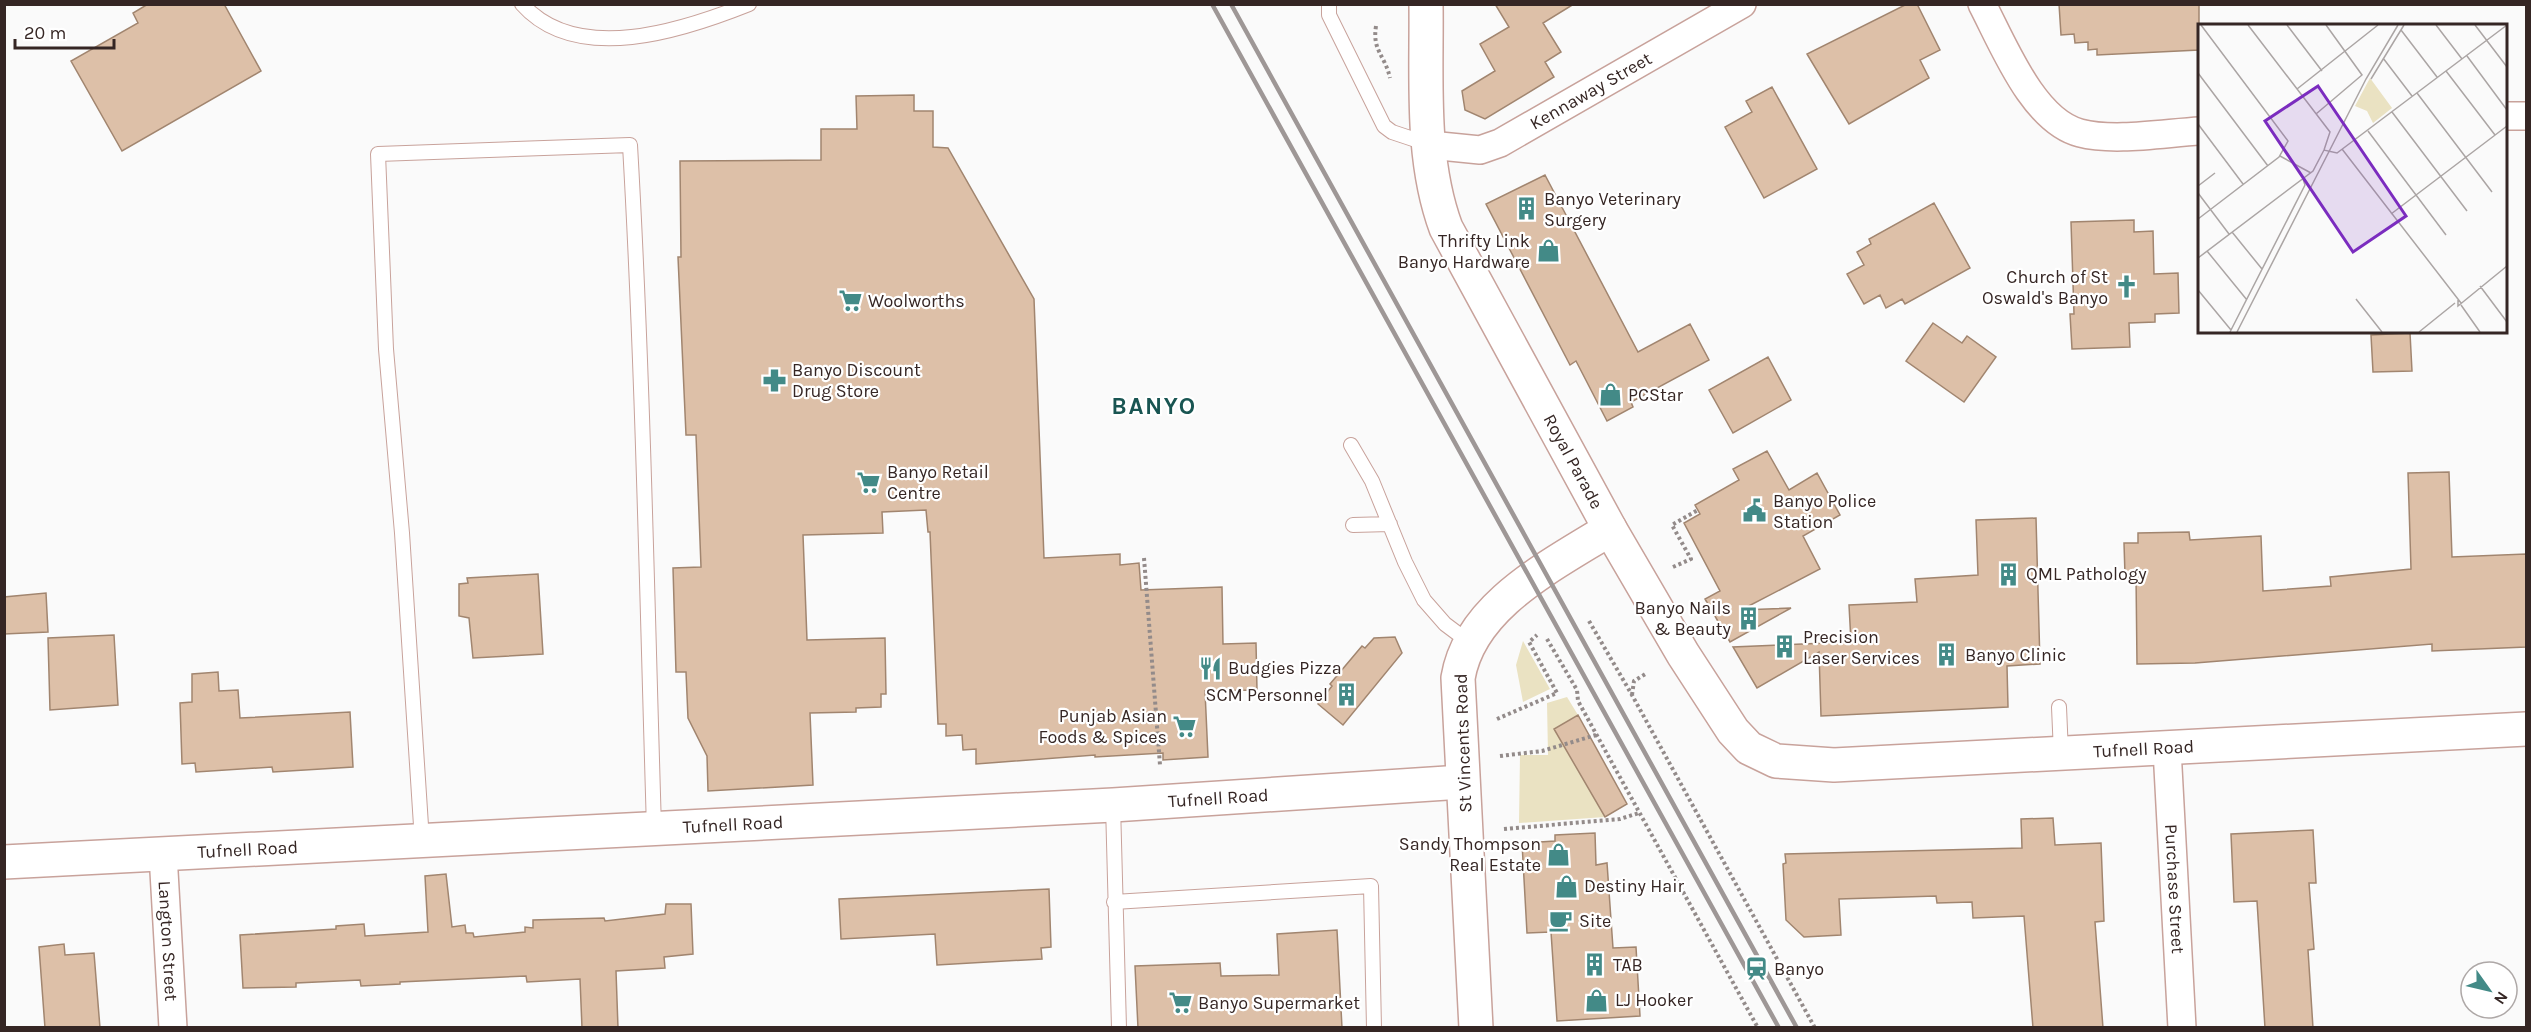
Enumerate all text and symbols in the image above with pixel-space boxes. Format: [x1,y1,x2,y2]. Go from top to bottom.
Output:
scale bar [15,12,114,50]
text: 20 m [24,22,66,44]
inset map [2198,24,2507,333]
street label: Kennaway Street [1526,47,1656,135]
place label: Banyo Veterinary Surgery [1544,188,1681,231]
building icon: Banyo Veterinary Surgery [1513,196,1539,222]
place label: Thrifty Link Banyo Hardware [1398,230,1530,273]
shop icon: Thrifty Link Banyo Hardware [1535,238,1561,264]
place label: Church of St Oswald's Banyo [1982,266,2108,309]
church icon: Church of St Oswald's Banyo [2113,274,2139,300]
supermarket icon: Woolworths [837,288,863,314]
place label: Woolworths [868,290,965,312]
place label: Banyo Discount Drug Store [792,359,921,402]
pharmacy icon: Banyo Discount Drug Store [761,367,787,393]
shop icon: PCStar [1597,382,1623,408]
place label: PCStar [1628,384,1684,406]
district label: BANYO [1111,392,1197,420]
street label: Royal Parade [1538,410,1608,513]
place label: Banyo Retail Centre [887,461,989,504]
supermarket icon: Banyo Retail Centre [856,469,882,495]
place label: Banyo Police Station [1773,490,1876,533]
public building icon: Banyo Police Station [1742,498,1768,524]
building icon: QML Pathology [1995,561,2021,587]
place label: QML Pathology [2026,563,2147,585]
place label: Banyo Nails & Beauty [1634,597,1732,640]
building icon: Banyo Nails & Beauty [1736,605,1762,631]
place label: Precision Laser Services [1803,626,1920,669]
building icon: Precision Laser Services [1772,634,1798,660]
building icon: Banyo Clinic [1934,642,1960,668]
place label: Banyo Clinic [1965,644,2066,666]
restaurant icon: Budgies Pizza [1197,655,1223,681]
place label: Budgies Pizza [1228,657,1342,679]
street label: St Vincents Road [1450,673,1476,813]
building icon: SCM Personnel [1333,682,1359,708]
place label: SCM Personnel [1206,684,1328,706]
place label: Punjab Asian Foods & Spices [1039,705,1167,748]
supermarket icon: Punjab Asian Foods & Spices [1172,713,1198,739]
street label: Tufnell Road [2093,735,2195,762]
street label: Tufnell Road [1167,784,1269,812]
street label: Tufnell Road [682,811,784,838]
street label: Purchase Street [2160,823,2189,954]
place label: Sandy Thompson Real Estate [1399,833,1541,876]
street label: Tufnell Road [197,836,299,863]
shop icon: Sandy Thompson Real Estate [1546,841,1572,867]
shop icon: Destiny Hair [1553,873,1579,899]
place label: Destiny Hair [1584,875,1685,897]
street label: Langton Street [154,880,182,1002]
cafe icon: Site [1548,908,1574,934]
place label: Site [1579,910,1611,932]
building icon: TAB [1582,952,1608,978]
place label: TAB [1613,954,1643,976]
station icon: Banyo [1743,956,1769,982]
place label: Banyo [1774,958,1824,980]
north arrow [2459,960,2519,1020]
shop icon: LJ Hooker [1584,987,1610,1013]
text: N [2490,988,2512,1008]
place label: LJ Hooker [1615,989,1693,1011]
supermarket icon: Banyo Supermarket [1167,990,1193,1016]
place label: Banyo Supermarket [1198,992,1360,1014]

